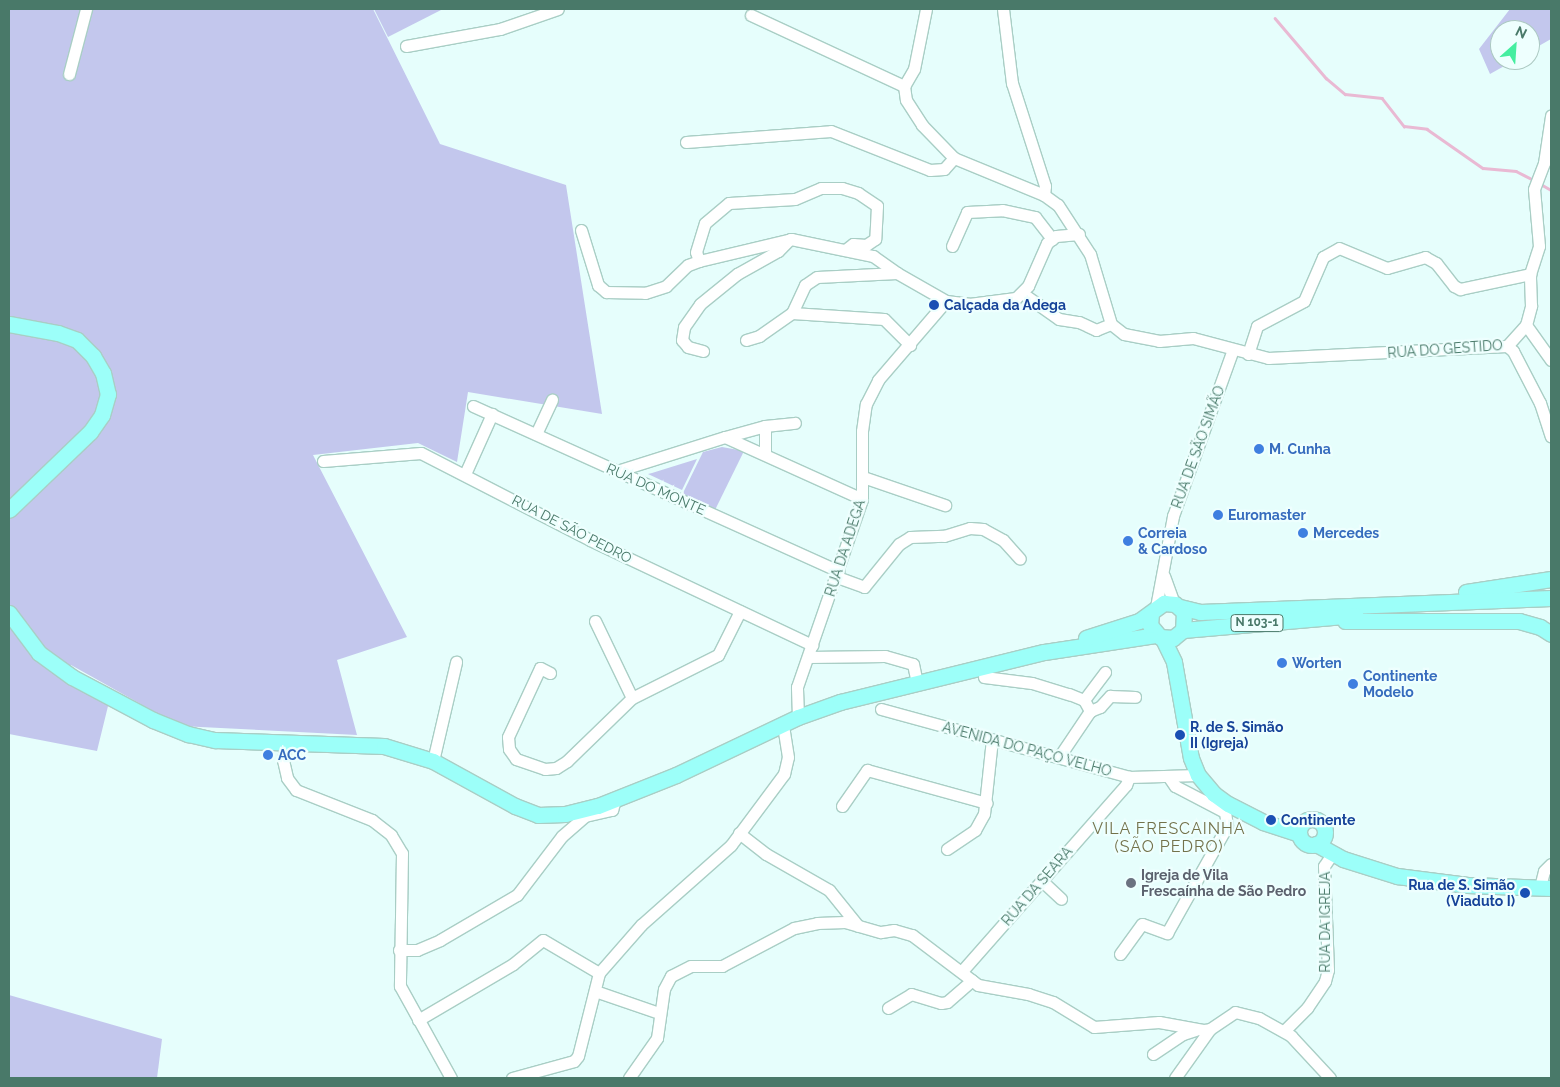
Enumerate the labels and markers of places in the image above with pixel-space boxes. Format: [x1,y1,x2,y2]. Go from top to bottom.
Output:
place label: Calçada da Adega [944,297,1066,313]
marker: Calçada da Adega [928,299,940,311]
place label: M. Cunha [1269,441,1331,457]
marker: M. Cunha [1253,443,1265,455]
place label: Euromaster [1228,507,1306,523]
marker: Euromaster [1212,509,1224,521]
place label: Correia & Cardoso [1138,525,1207,558]
place label: Mercedes [1313,525,1379,541]
marker: Mercedes [1297,527,1309,539]
marker: Correia & Cardoso [1122,535,1134,547]
place label: Worten [1292,655,1342,671]
marker: Worten [1276,657,1288,669]
place label: Continente Modelo [1363,668,1437,700]
marker: Continente Modelo [1347,678,1359,690]
place label: R. de S. Simão II (Igreja) [1190,719,1283,752]
marker: R. de S. Simão II (Igreja) [1174,729,1186,741]
place label: ACC [278,747,306,763]
marker: ACC [262,749,274,761]
place label: Continente [1281,812,1355,828]
marker: Continente [1265,814,1277,826]
place label: Igreja de Vila Frescaínha de São Pedro [1141,867,1306,900]
marker: Igreja de Vila Frescaínha de São Pedro [1125,877,1137,889]
place label: Rua de S. Simão (Viaduto I) [1408,877,1515,910]
marker: Rua de S. Simão (Viaduto I) [1519,887,1531,899]

